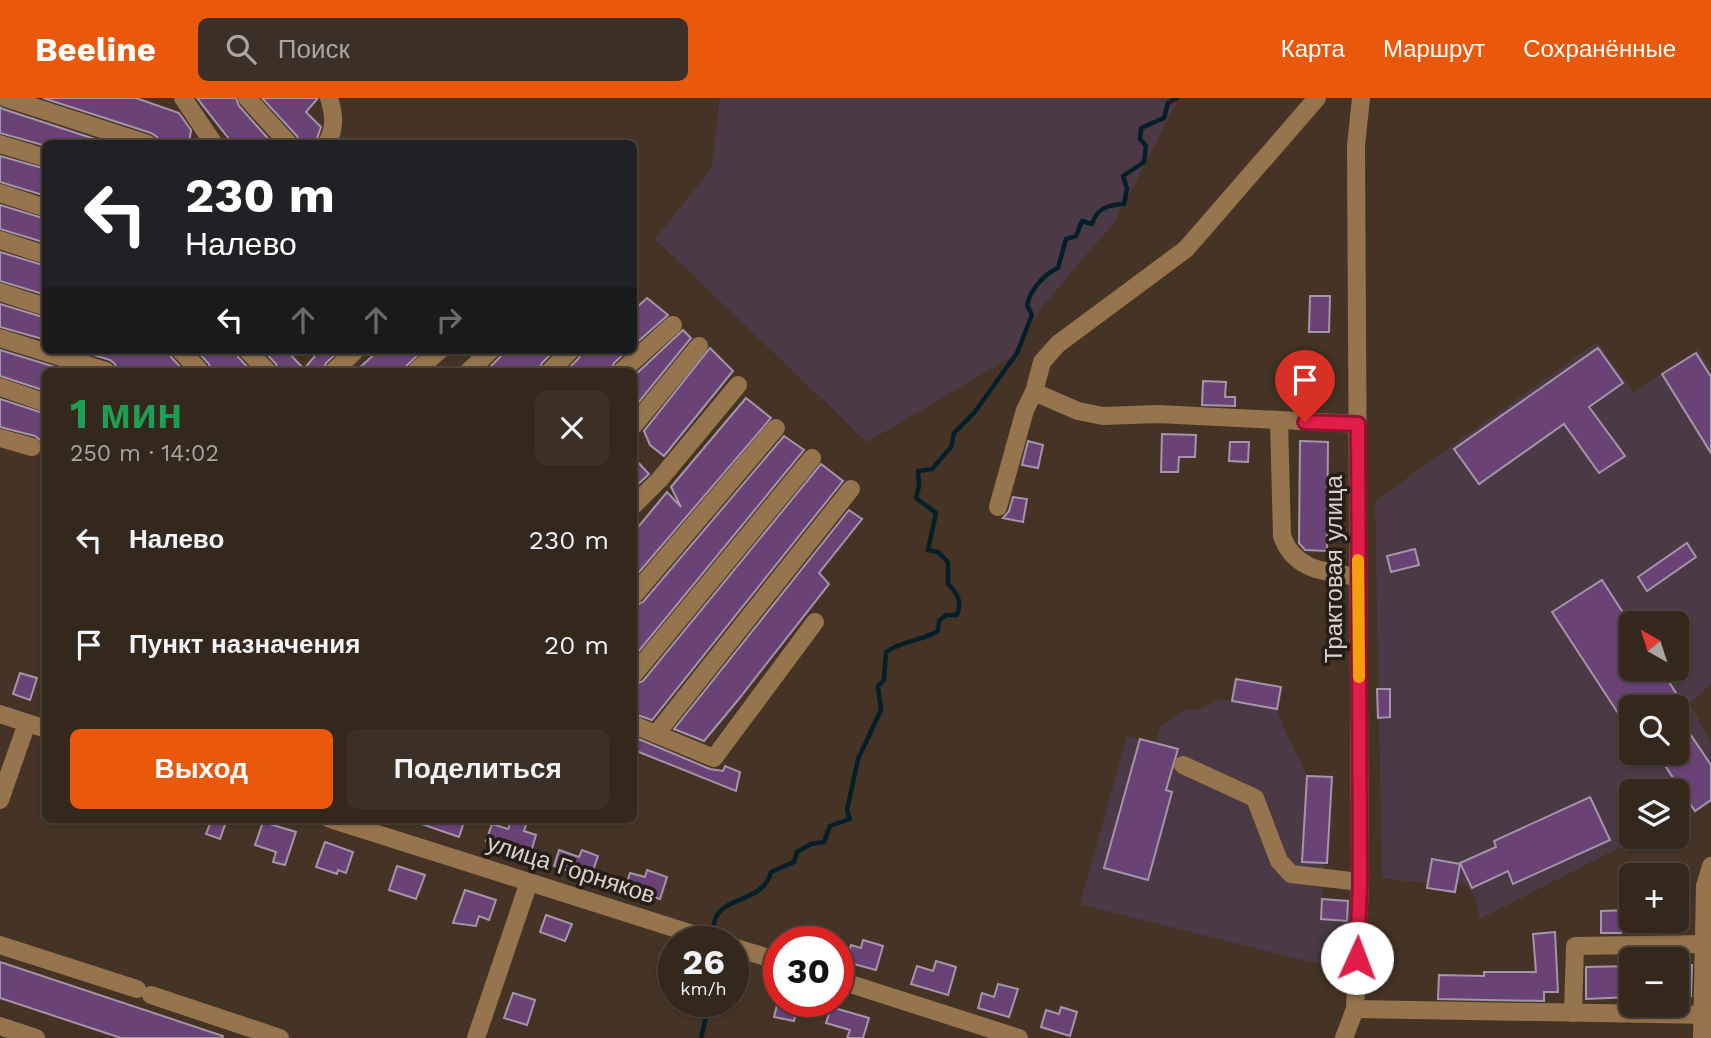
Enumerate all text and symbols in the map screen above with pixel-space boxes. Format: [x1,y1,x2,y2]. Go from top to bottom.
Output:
search box [198,18,688,81]
text: Beeline [35,30,156,69]
icon: search [222,30,260,68]
text: Поиск [278,34,350,64]
text: Карта [1281,35,1345,63]
text: Маршрут [1383,35,1485,63]
text: Сохранённые [1523,35,1676,63]
text: 230 m [185,166,335,224]
icon: left [70,168,161,259]
text: Налево [185,225,297,263]
icon: left [211,301,249,339]
icon: ahead [284,301,322,339]
icon: ahead [357,301,395,339]
icon: right [430,301,468,339]
pin [1275,350,1335,422]
icon: arrive [1286,361,1324,399]
text: 1 мин [70,389,182,438]
button: close [535,391,609,465]
text: 250 m · 14:02 [70,440,219,467]
street label: Трактовая улица [1320,474,1348,663]
icon: left [70,521,108,559]
text: Налево [129,524,224,554]
text: 230 m [529,525,609,555]
north arrow [1619,611,1689,681]
map controls [1619,611,1689,1017]
icon: arrive [70,626,108,664]
text: Пункт назначения [129,629,360,659]
text: 20 m [544,630,609,660]
button: search [1619,695,1689,765]
button: Выход [70,729,333,809]
button: Поделиться [347,729,609,809]
button: layers [1619,779,1689,849]
street label: улица Горняков [483,829,659,909]
button: + [1619,863,1689,933]
position arrow [1320,921,1394,995]
speed limit sign: 30 [763,926,854,1017]
text: 26 [682,941,725,983]
button: − [1619,947,1689,1017]
text: km/h [680,978,727,999]

